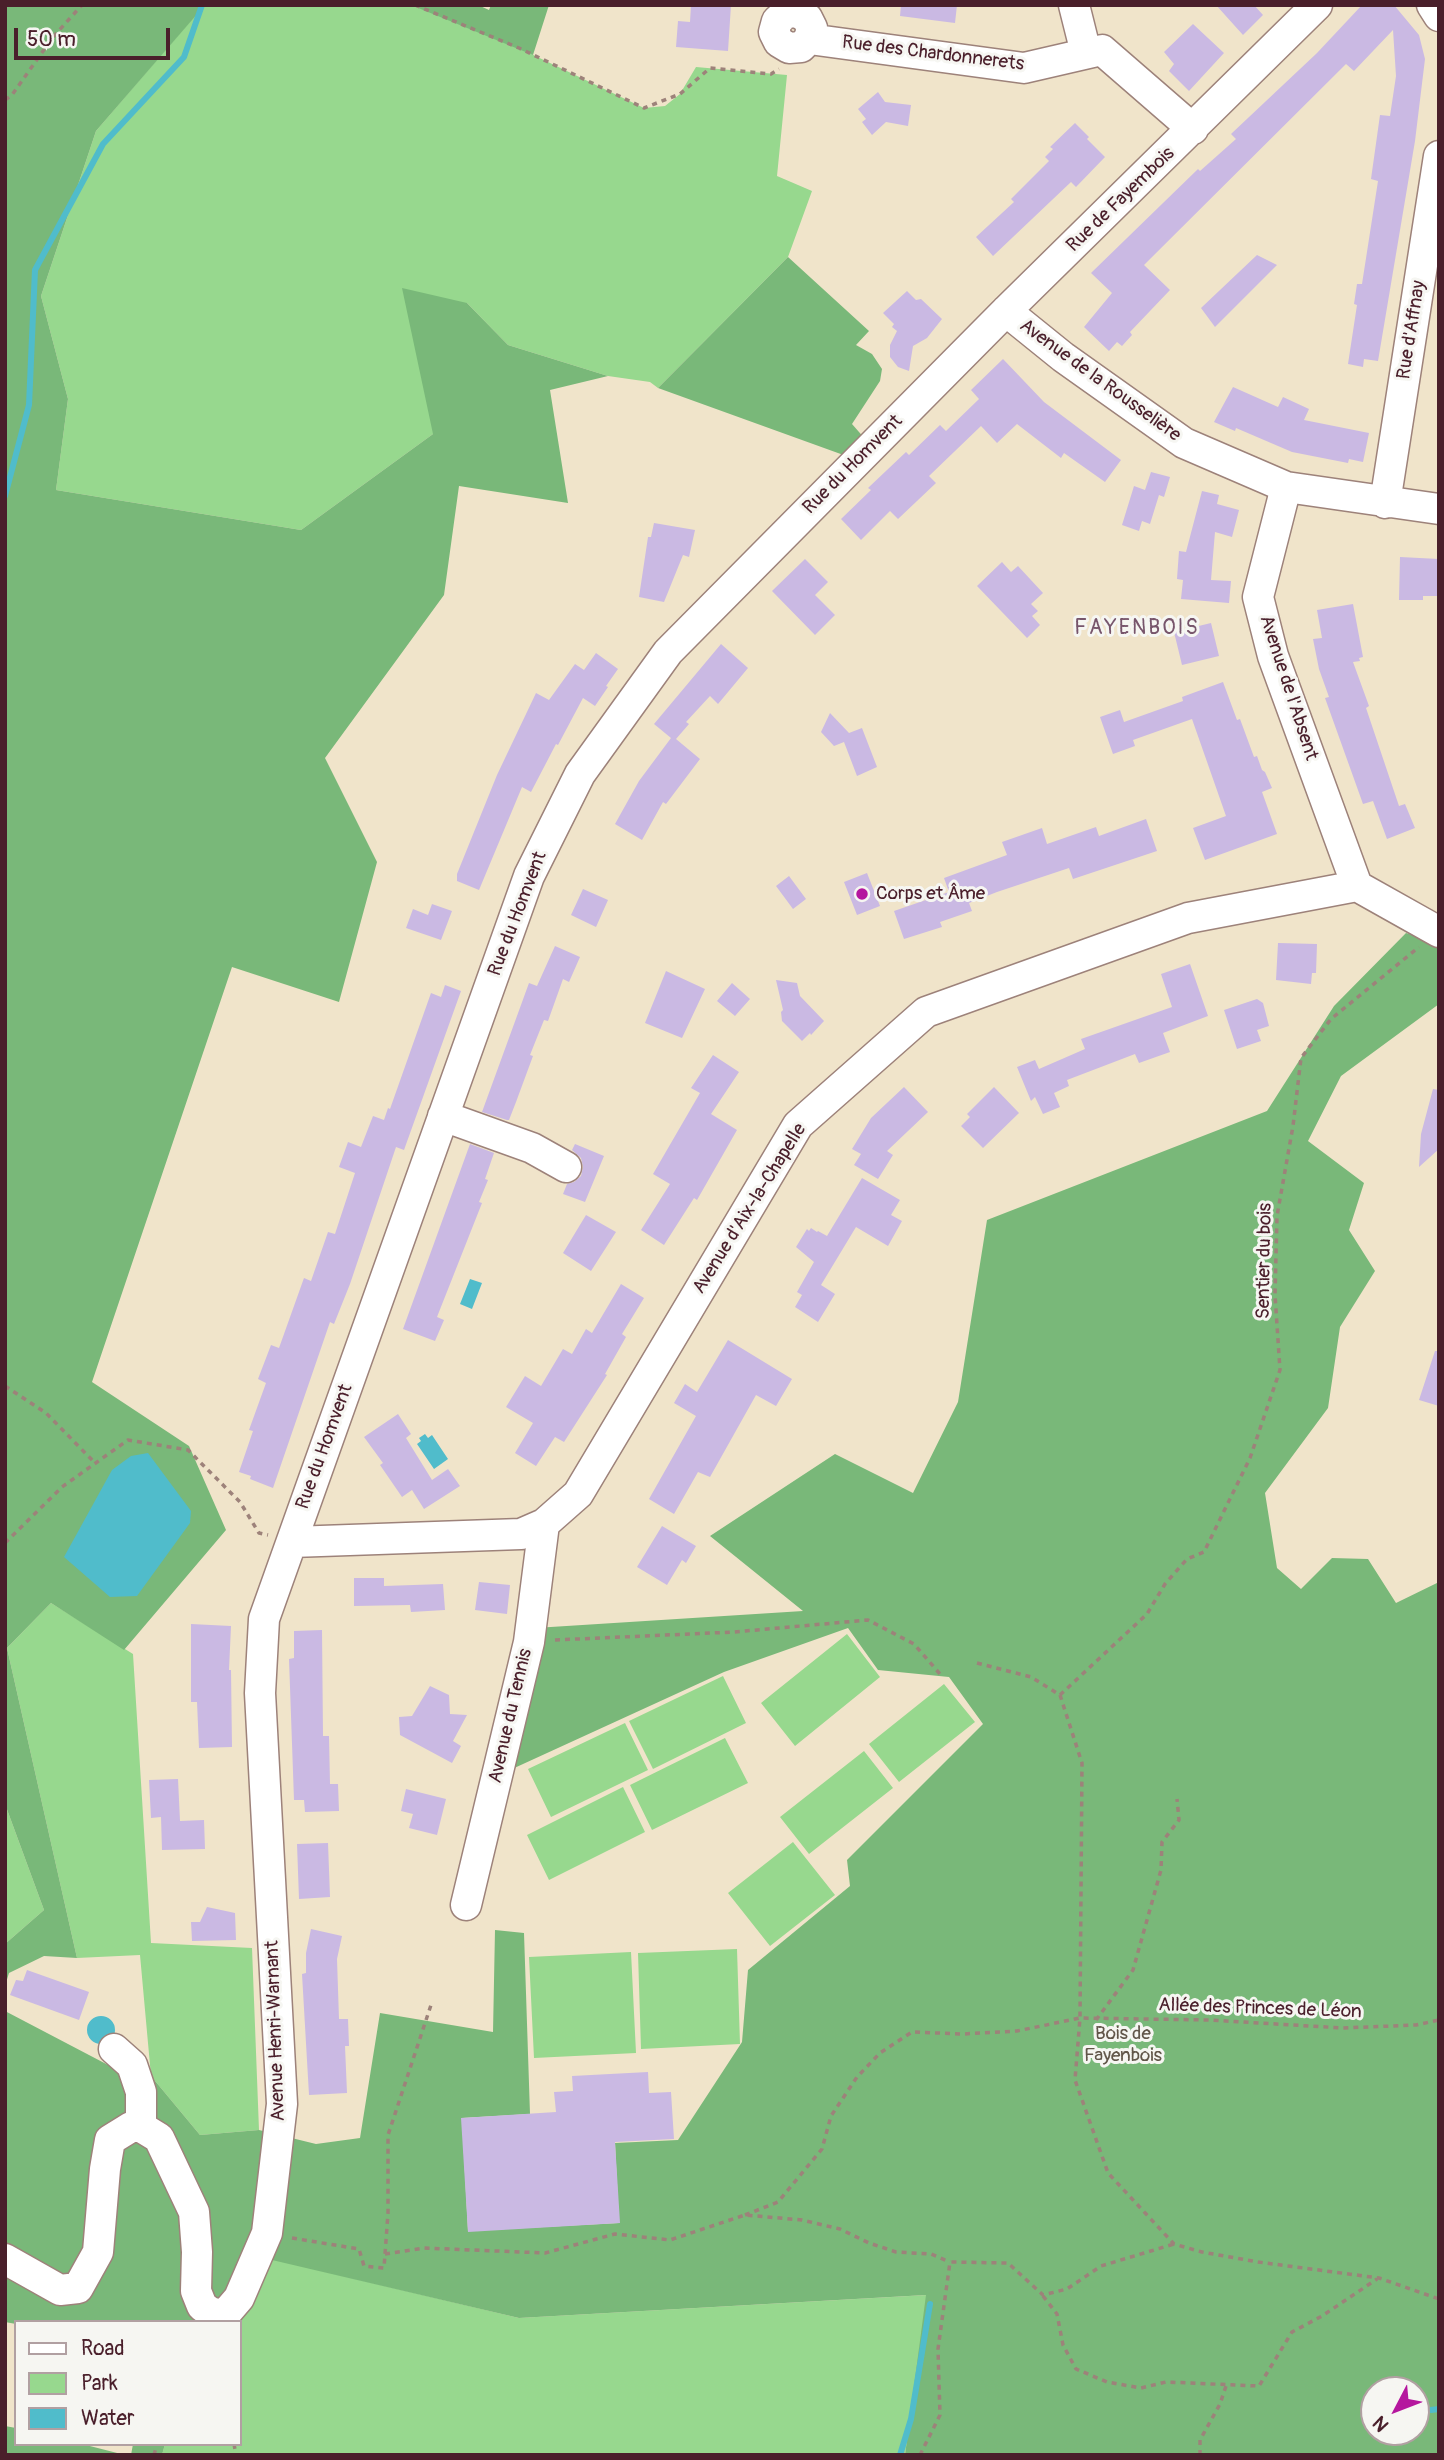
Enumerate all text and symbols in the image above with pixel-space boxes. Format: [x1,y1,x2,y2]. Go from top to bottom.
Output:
scale bar [18,14,173,58]
text: 50 m [27,26,76,53]
street label: Rue des Chardonnerets [841,32,1025,76]
street label: Rue de Fayembois [1062,143,1180,257]
street label: Rue d'Affnay [1393,279,1431,381]
street label: Avenue de la Rousselière [1015,315,1185,447]
street label: Rue du Homvent [799,411,907,519]
street label: Avenue de l'Absent [1254,613,1322,763]
district label: FAYENBOIS [1075,616,1199,642]
street label: Rue du Homvent [484,849,552,979]
place label: Corps et Âme [876,883,985,905]
marker: Corps et Âme [854,886,870,902]
street label: Avenue d'Aix-la-Chapelle [688,1120,812,1298]
street label: Sentier du bois [1253,1203,1277,1319]
street label: Rue du Homvent [292,1381,358,1513]
street label: Avenue du Tennis [484,1647,538,1785]
street label: Avenue Henri-Warnant [261,1940,291,2122]
street label: Allée des Princes de Léon [1158,1994,1362,2024]
park label: Bois de Fayenbois [1084,2023,1162,2067]
legend [14,2320,242,2446]
text: Road [81,2335,125,2362]
text: Park [81,2370,118,2397]
north arrow [1360,2376,1430,2446]
text: Water [81,2405,134,2432]
text: N [1368,2411,1394,2437]

